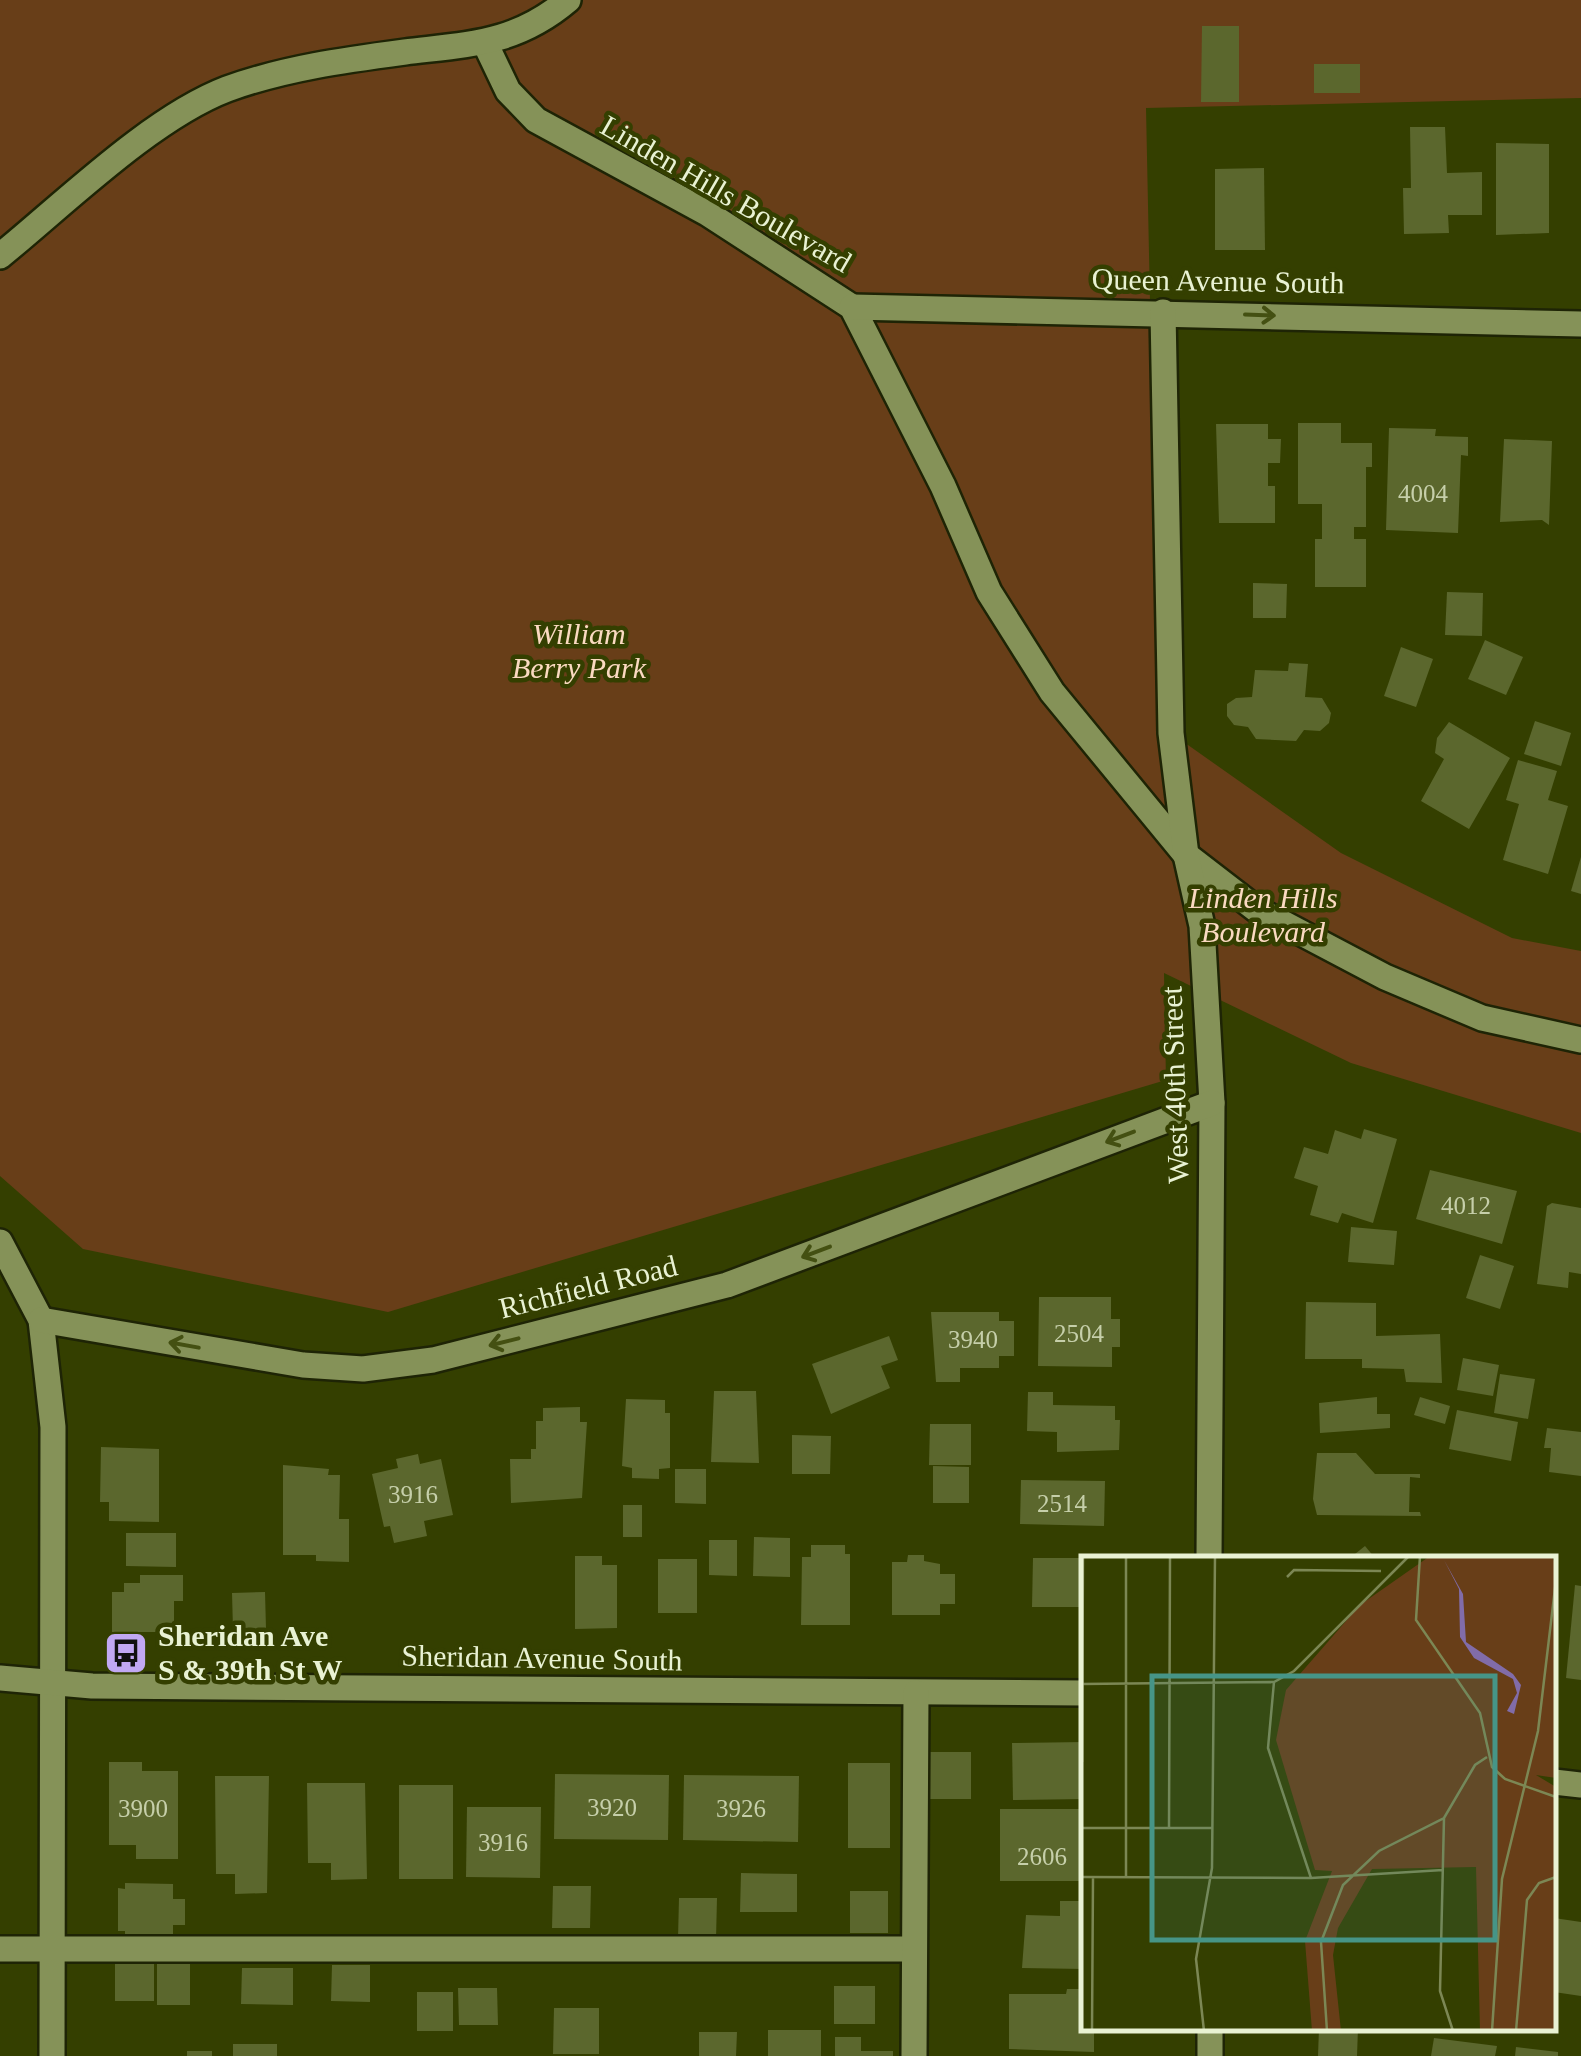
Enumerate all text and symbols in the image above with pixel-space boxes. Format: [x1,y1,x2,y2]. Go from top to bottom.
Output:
street label: Linden Hills Boulevard [595,108,857,279]
street label: Queen Avenue South [1091,262,1345,299]
one-way arrow [1244,305,1276,324]
house number: 4004 [1398,480,1449,507]
park label: William Berry Park [512,617,647,684]
park label: Linden Hills Boulevard [1187,881,1338,948]
street label: West 40th Street [1155,985,1194,1184]
one-way arrow [1106,1130,1136,1148]
house number: 4012 [1441,1192,1491,1219]
one-way arrow [801,1244,832,1262]
street label: Richfield Road [495,1248,680,1325]
house number: 2504 [1054,1320,1105,1347]
house number: 3940 [948,1326,998,1353]
one-way arrow [489,1333,520,1352]
one-way arrow [168,1335,201,1354]
house number: 3916 [388,1481,438,1508]
house number: 2514 [1037,1490,1088,1517]
inset map [1081,1556,1556,2031]
place label: Sheridan Ave S & 39th St W [158,1619,342,1686]
bus stop icon: Sheridan Ave S & 39th St W [103,1630,149,1676]
street label: Sheridan Avenue South [401,1639,683,1676]
house number: 3920 [587,1794,637,1821]
house number: 3900 [118,1795,168,1822]
house number: 3926 [716,1795,766,1822]
house number: 3916 [478,1829,528,1856]
house number: 2606 [1017,1843,1067,1870]

